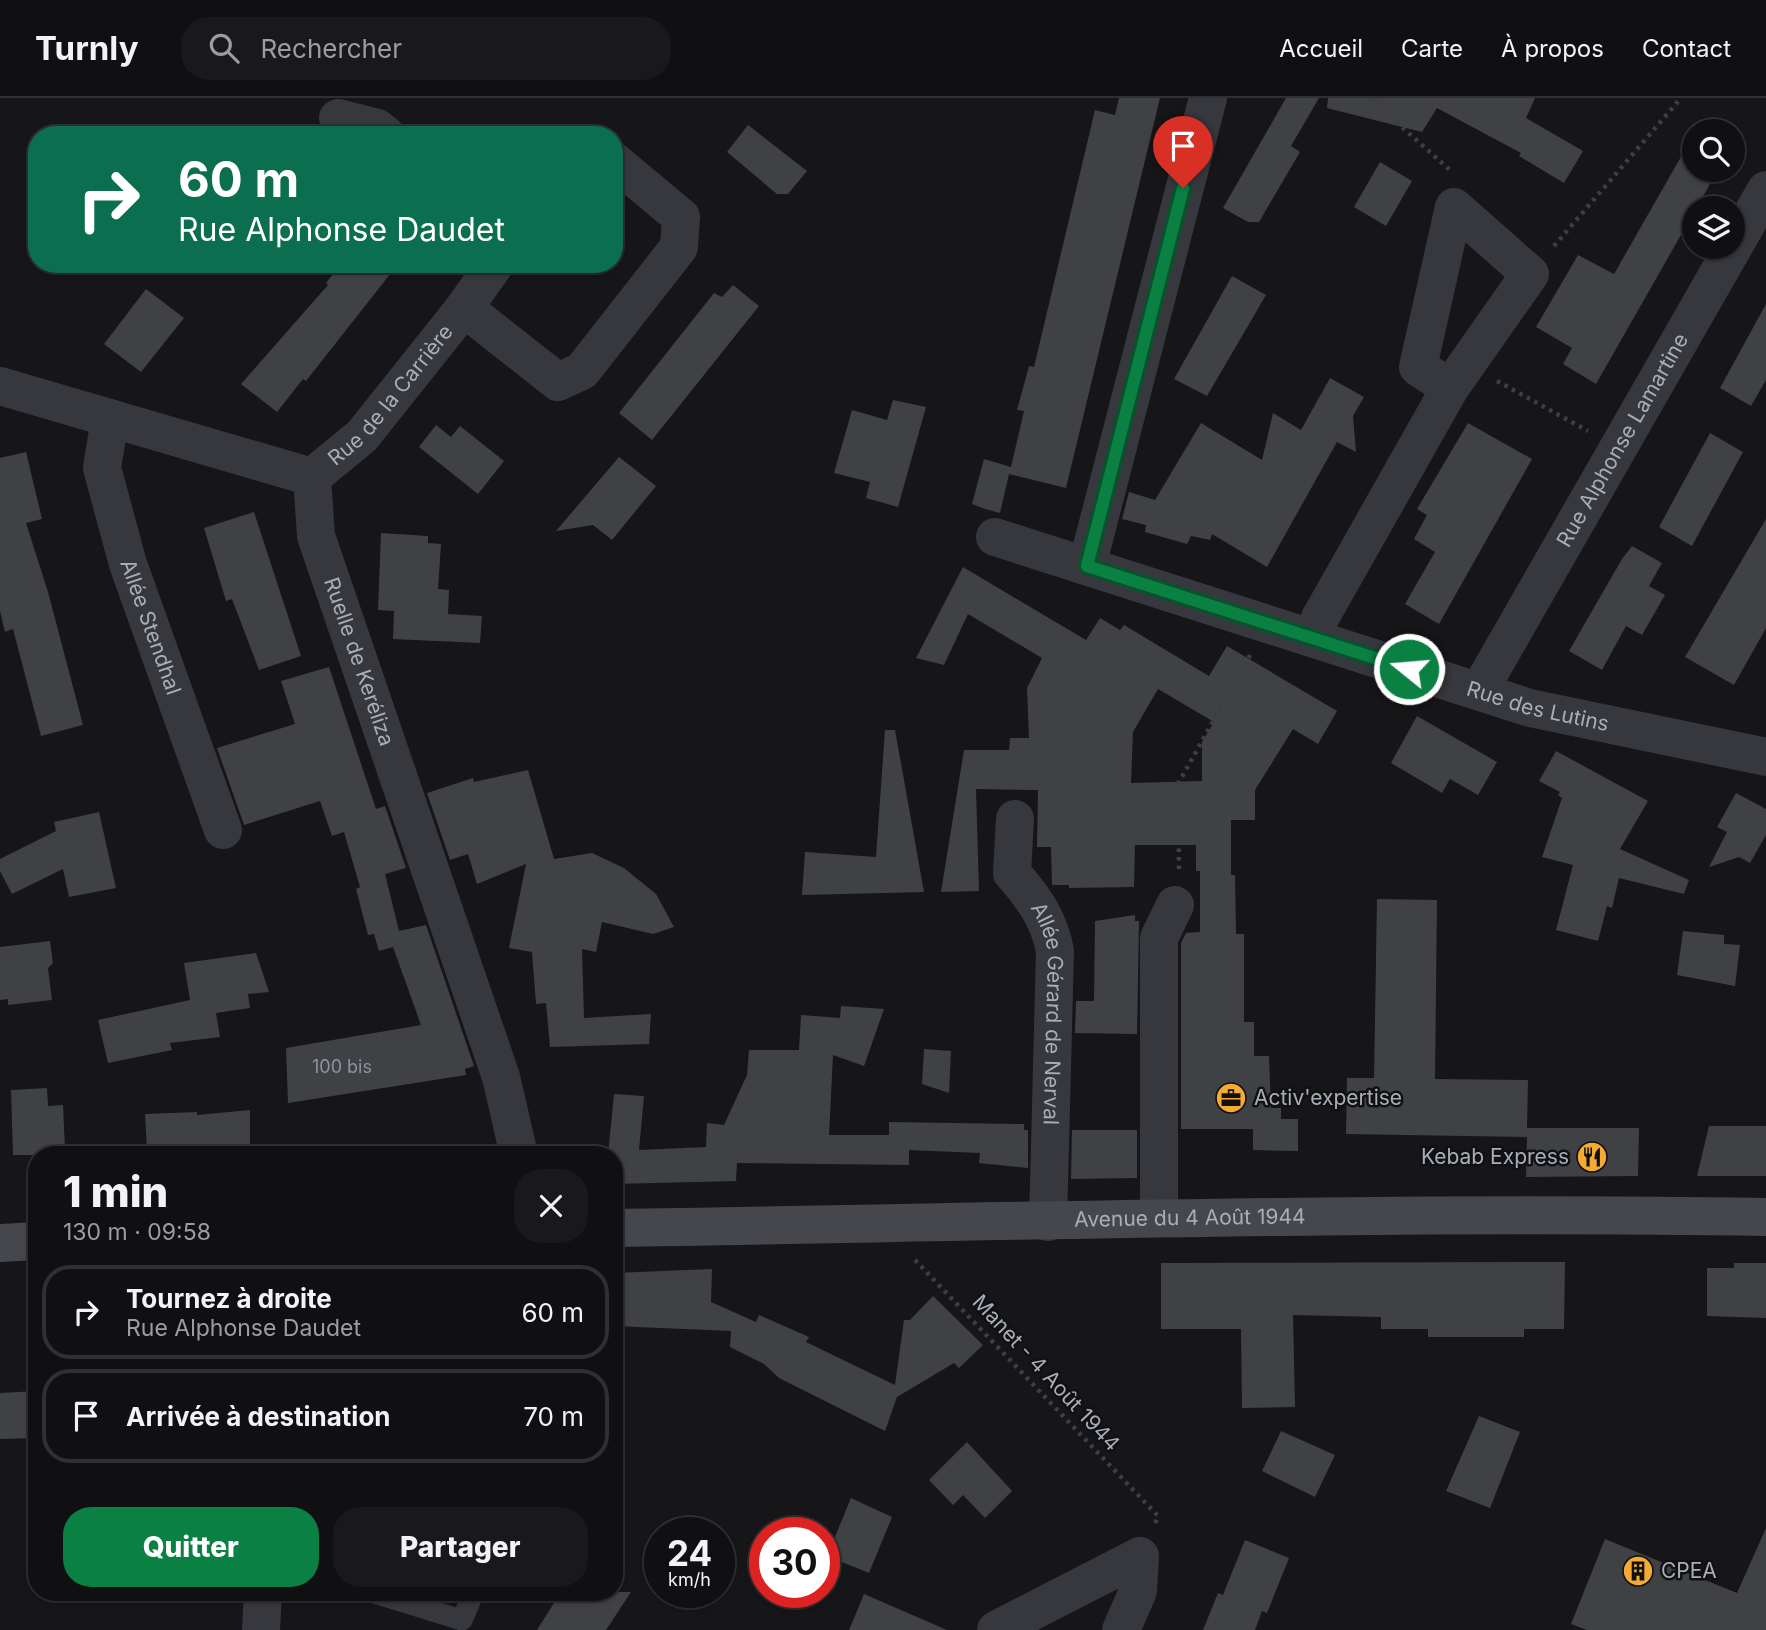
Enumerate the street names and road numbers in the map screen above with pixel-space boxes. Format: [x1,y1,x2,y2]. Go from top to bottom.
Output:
street label: Rue de la Carrière [323,319,458,471]
street label: Rue Alphonse Lamartine [1551,329,1693,551]
street label: Allée Stendhal [115,556,187,698]
street label: Ruelle de Keréliza [319,574,400,749]
street label: Rue des Lutins [1464,676,1611,736]
street label: Allée Gérard de Nerval [1026,897,1068,1125]
street label: Avenue du 4 Août 1944 [1074,1204,1306,1232]
street label: Manet - 4 Août 1944 [968,1289,1125,1456]

